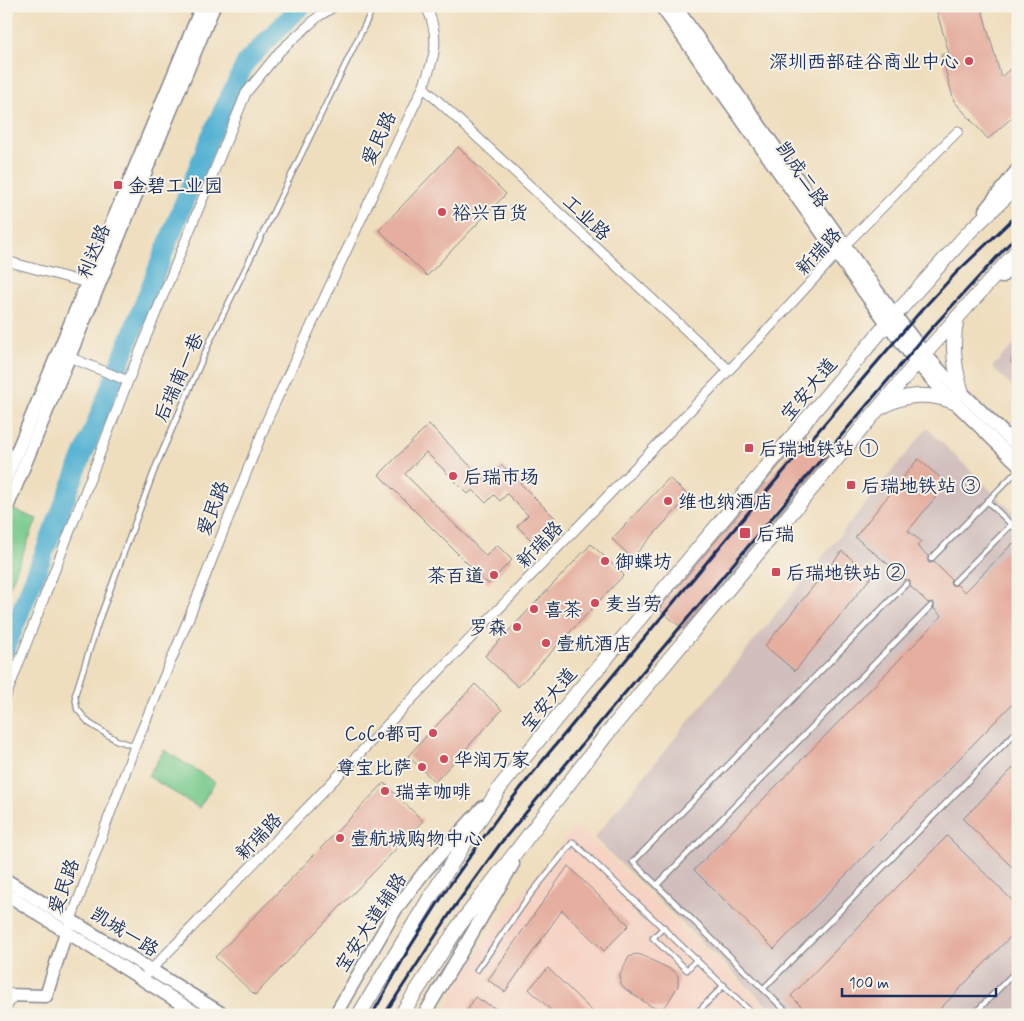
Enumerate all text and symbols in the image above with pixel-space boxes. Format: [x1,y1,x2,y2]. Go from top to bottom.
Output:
place label: 深圳西部硅谷商业中心 [769,50,959,75]
marker: 深圳西部硅谷商业中心 [963,55,975,67]
street label: 爱民路 [356,108,403,170]
street label: 凯成二路 [770,137,834,213]
place label: 金碧工业园 [128,174,223,199]
marker: 金碧工业园 [112,179,124,191]
street label: 工业路 [557,190,615,247]
place label: 裕兴百货 [452,201,528,226]
marker: 裕兴百货 [436,206,448,218]
street label: 利达路 [72,220,117,283]
street label: 新瑞路 [791,223,848,281]
street label: 后瑞南一巷 [149,329,210,426]
street label: 宝安大道 [775,353,843,427]
place label: 后瑞地铁站 ① [759,437,878,462]
marker: 后瑞地铁站 ① [743,442,755,454]
place label: 后瑞市场 [463,465,539,490]
marker: 后瑞市场 [447,470,459,482]
place label: 后瑞地铁站 ③ [861,474,980,499]
street label: 爱民路 [192,477,235,540]
marker: 后瑞地铁站 ③ [845,479,857,491]
place label: 维也纳酒店 [678,490,773,515]
marker: 维也纳酒店 [662,495,674,507]
street label: 新瑞路 [511,516,569,574]
place label: 后瑞 [756,522,794,547]
marker: 后瑞 [738,526,752,540]
place label: 御蝶坊 [615,550,672,575]
marker: 御蝶坊 [599,555,611,567]
place label: 后瑞地铁站 ② [786,561,905,586]
place label: 茶百道 [427,564,484,589]
marker: 后瑞地铁站 ② [770,566,782,578]
marker: 茶百道 [488,569,500,581]
place label: 麦当劳 [605,592,662,617]
marker: 麦当劳 [589,597,601,609]
place label: 喜茶 [544,598,582,623]
marker: 喜茶 [528,603,540,615]
place label: 罗森 [469,616,507,641]
marker: 罗森 [511,621,523,633]
place label: 壹航酒店 [556,632,632,657]
marker: 壹航酒店 [540,637,552,649]
street label: 宝安大道 [516,663,583,737]
place label: CoCo都可 [345,722,423,747]
marker: CoCo都可 [427,727,439,739]
place label: 华润万家 [454,748,530,773]
marker: 华润万家 [438,753,450,765]
place label: 尊宝比萨 [336,756,412,781]
marker: 尊宝比萨 [416,761,428,773]
place label: 瑞幸咖啡 [395,780,471,805]
marker: 瑞幸咖啡 [379,785,391,797]
street label: 新瑞路 [230,808,288,866]
place label: 壹航城购物中心 [350,827,483,852]
marker: 壹航城购物中心 [334,832,346,844]
street label: 爱民路 [43,855,86,918]
street label: 宝安大道辅路 [330,868,413,977]
street label: 凯城一路 [85,902,163,963]
scale bar [842,966,995,998]
text: 100 m [849,974,889,994]

